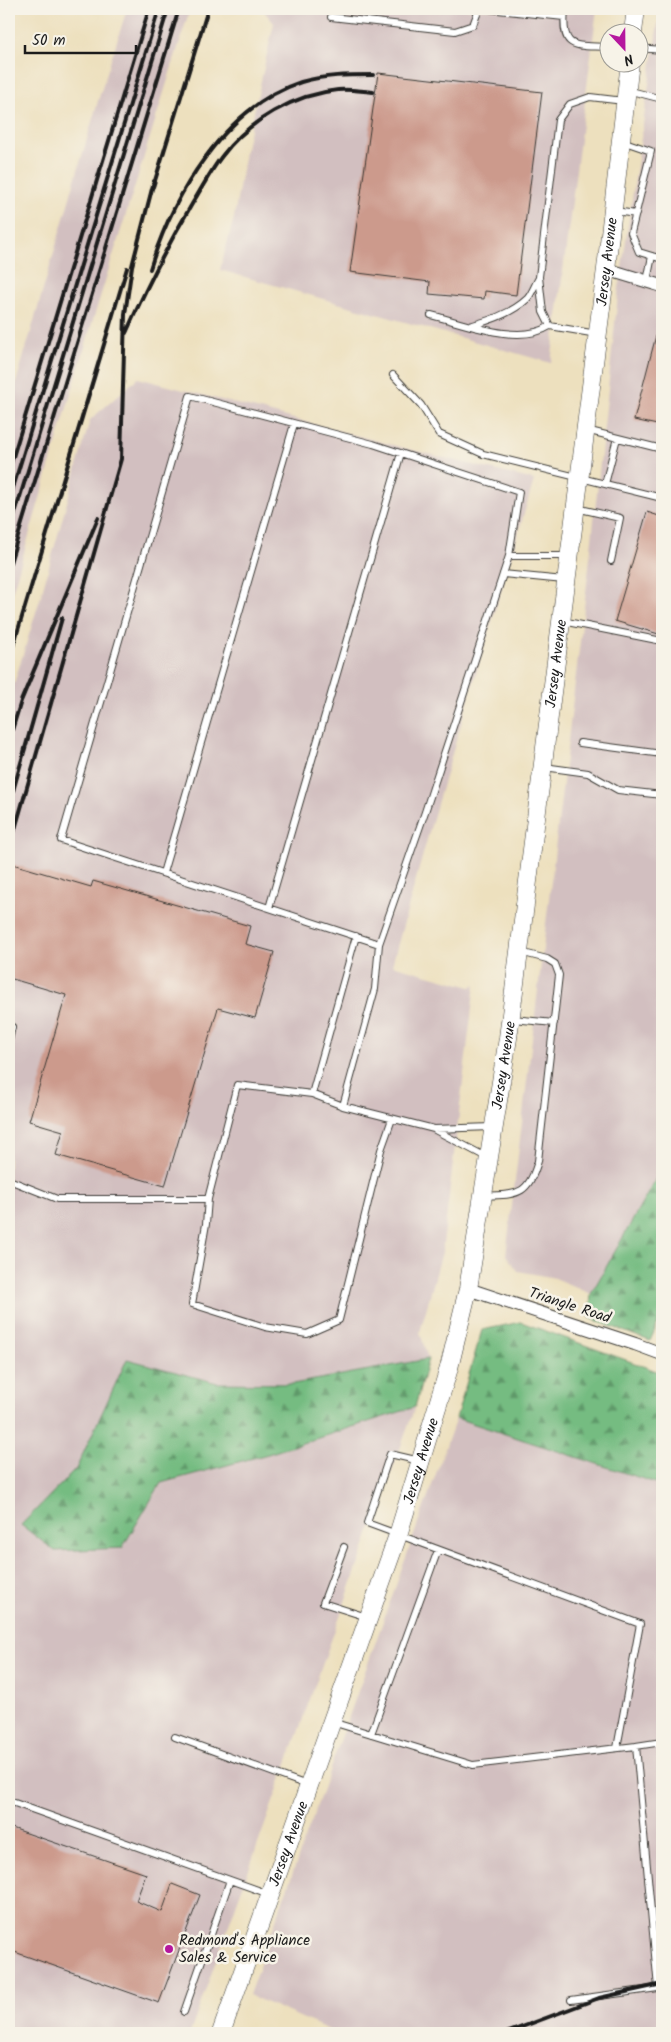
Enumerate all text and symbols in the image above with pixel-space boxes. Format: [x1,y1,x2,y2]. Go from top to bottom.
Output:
scale bar [25,22,136,54]
north arrow [598,22,648,72]
text: 50 m [32,29,66,53]
text: N [620,47,637,71]
street label: Jersey Avenue [590,216,625,308]
street label: Jersey Avenue [539,618,574,709]
street label: Jersey Avenue [486,1019,523,1111]
street label: Triangle Road [525,1281,614,1331]
street label: Jersey Avenue [397,1415,446,1507]
street label: Jersey Avenue [263,1798,316,1890]
place label: Redmond's Appliance Sales & Service [179,1929,310,1970]
marker: Redmond's Appliance Sales & Service [163,1943,175,1955]

